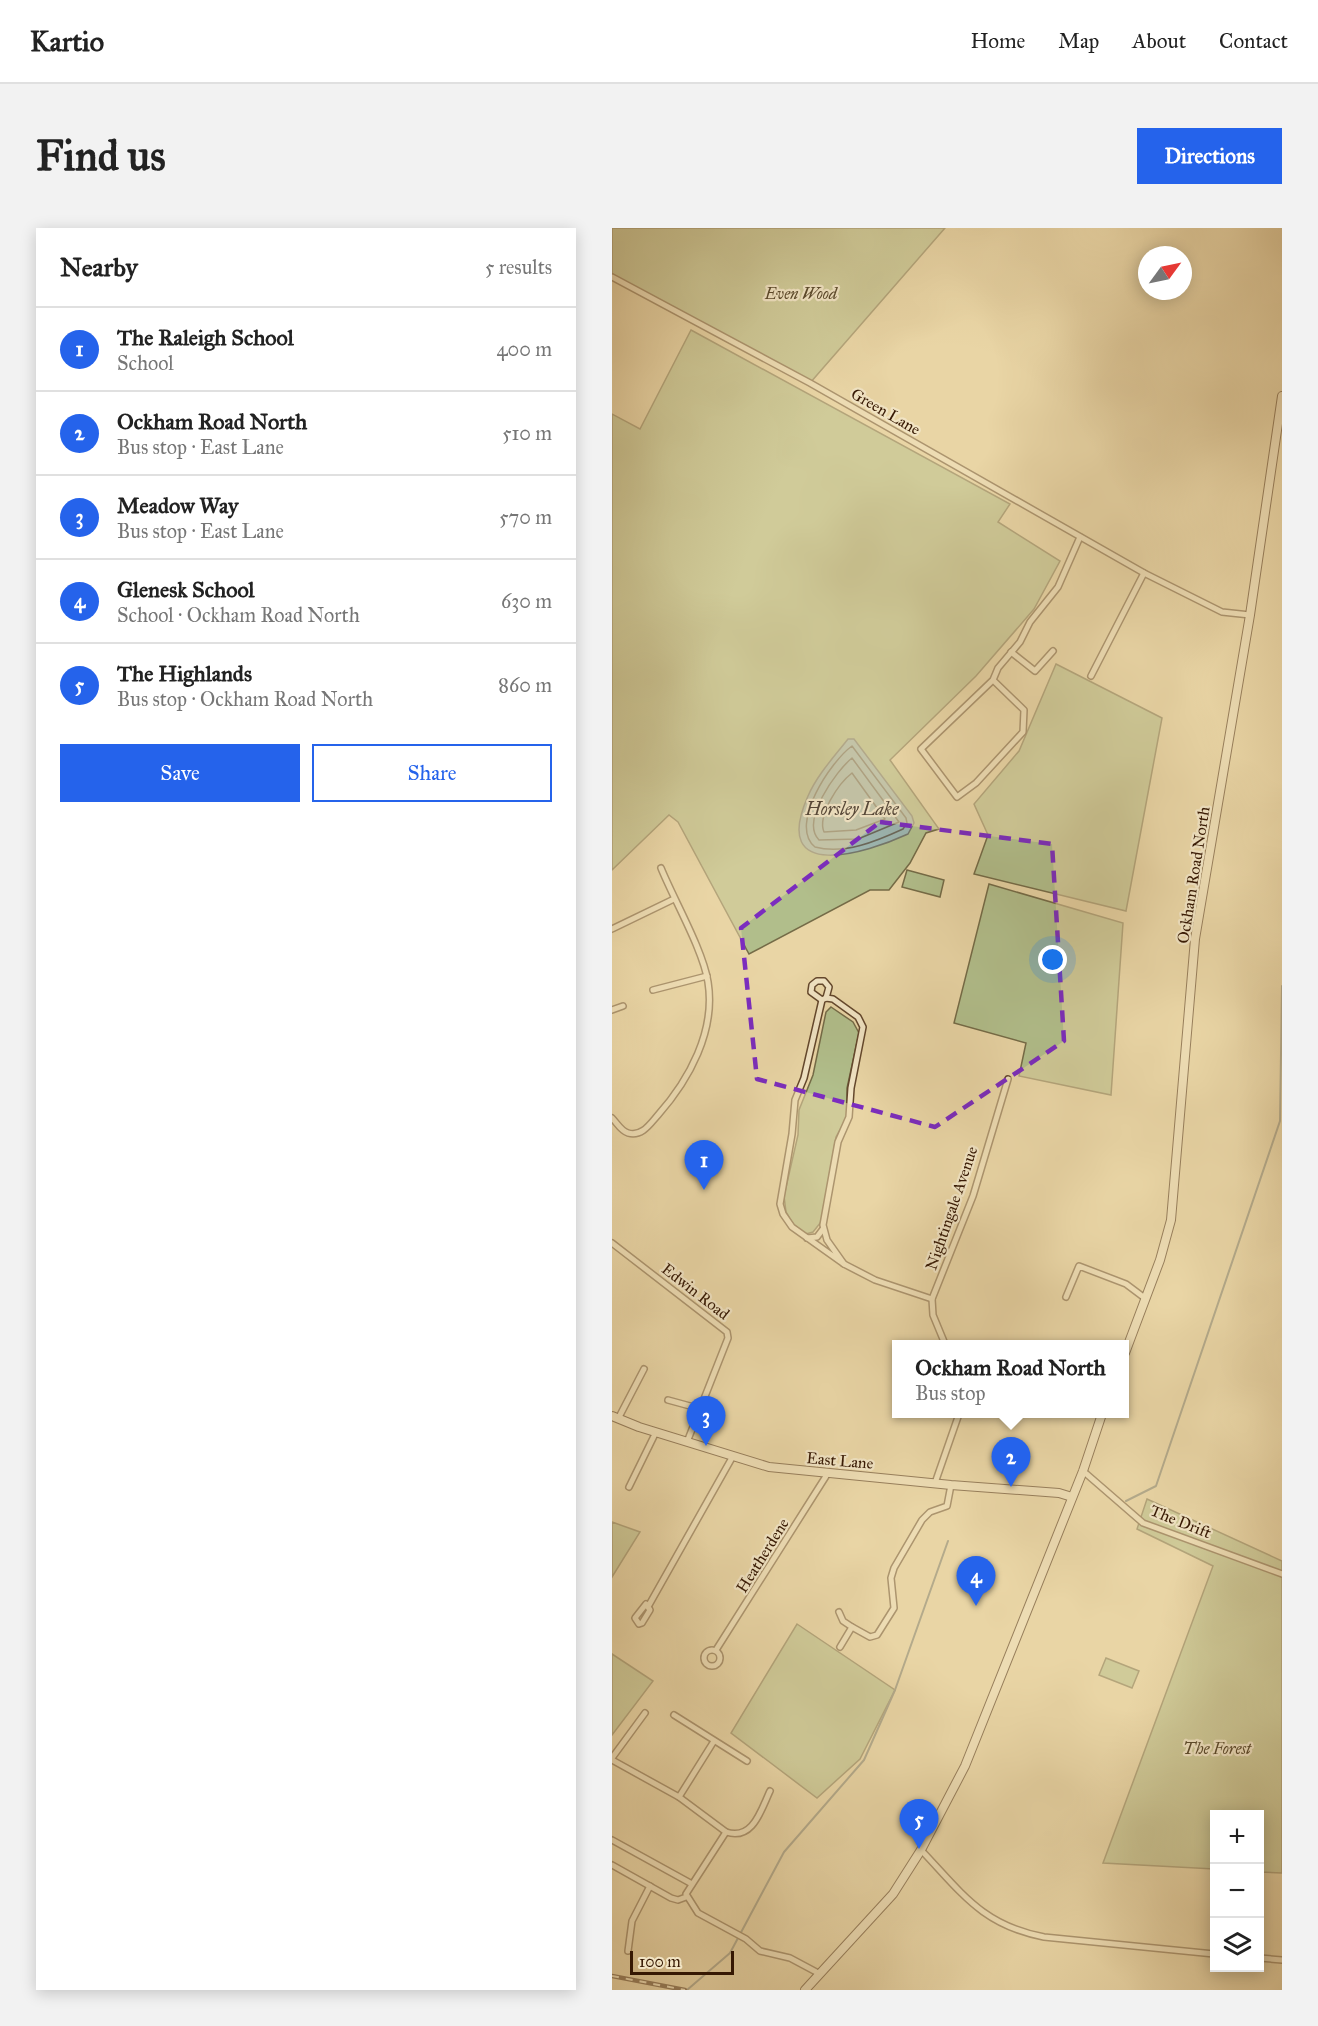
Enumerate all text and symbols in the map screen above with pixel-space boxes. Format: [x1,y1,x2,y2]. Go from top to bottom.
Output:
text: Kartio [30,24,104,59]
text: Home [970,28,1025,54]
text: Map [1058,28,1099,54]
text: About [1132,28,1186,54]
text: Contact [1219,28,1288,54]
button: Directions [1137,128,1282,184]
text: Find us [36,130,166,182]
north arrow [1138,246,1192,300]
text: Nearby [60,251,138,283]
text: 5 results [485,255,552,279]
park label: Even Wood [764,284,839,303]
text: The Raleigh School [117,324,294,351]
text: 1 [76,337,83,361]
text: 400 m [496,337,552,361]
text: School [117,351,174,375]
street label: Green Lane [848,384,924,439]
text: Ockham Road North [117,408,307,435]
text: 2 [75,421,84,445]
text: 510 m [502,421,552,445]
text: Bus stop · East Lane [117,435,284,459]
text: Meadow Way [117,492,238,519]
text: 3 [76,505,84,529]
text: 570 m [499,505,552,529]
text: Bus stop · East Lane [117,519,284,543]
text: Glenesk School [117,576,255,603]
text: 4 [74,589,85,613]
text: 630 m [501,589,552,613]
text: School · Ockham Road North [117,603,360,627]
text: The Highlands [117,660,252,687]
text: 5 [75,673,84,697]
text: 860 m [498,673,552,697]
text: Bus stop · Ockham Road North [117,687,373,711]
button: Save [60,744,300,802]
button: Share [312,744,552,802]
water label: Horsley Lake [804,798,900,820]
street label: Ockham Road North [1173,805,1214,945]
your location [1038,945,1067,974]
pin: 1 [684,1140,724,1190]
street label: Nightingale Avenue [921,1144,983,1273]
street label: Edwin Road [658,1259,733,1324]
popup [892,1340,1129,1418]
text: Ockham Road North [915,1354,1106,1381]
text: Bus stop [915,1381,985,1405]
pin: 3 [686,1396,725,1446]
pin: 2 [992,1438,1030,1487]
street label: East Lane [806,1448,875,1473]
street label: The Drift [1148,1501,1214,1542]
street label: Heatherdene [732,1514,793,1596]
pin: 4 [956,1556,996,1606]
park label: The Forest [1183,1739,1252,1758]
pin: 5 [900,1800,938,1849]
map controls [1210,1810,1264,1972]
button: + [1210,1810,1264,1864]
button: − [1210,1864,1264,1918]
button: layers [1210,1918,1264,1972]
scale bar [630,1948,734,1976]
text: 100 m [639,1952,681,1971]

